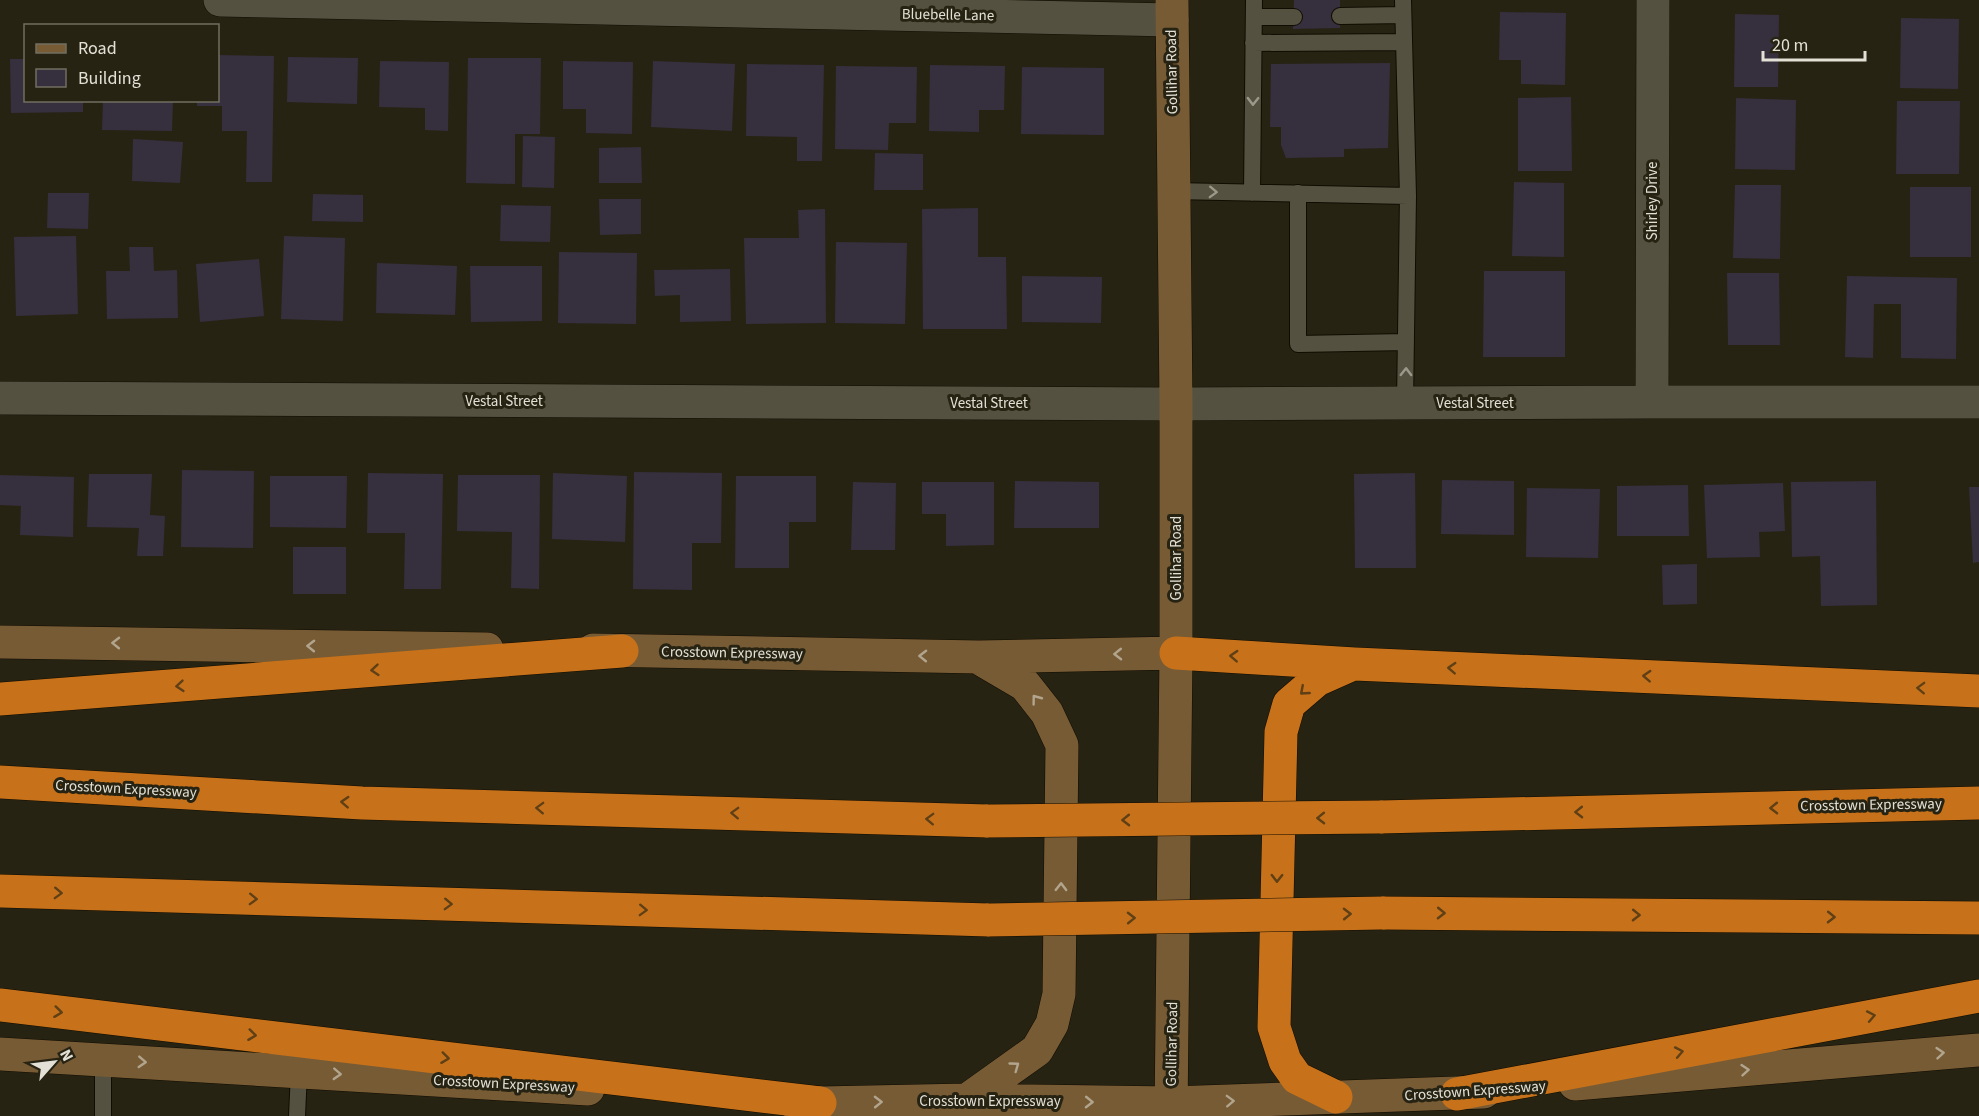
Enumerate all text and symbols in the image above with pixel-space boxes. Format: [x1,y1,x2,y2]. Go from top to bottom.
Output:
street label: Bluebelle Lane [902,4,994,26]
legend [24,24,219,102]
scale bar [1763,24,1865,62]
street label: Gollihar Road [1161,29,1183,115]
text: 20 m [1772,33,1808,58]
text: Road [78,36,117,61]
text: Building [78,66,141,91]
one-way arrow [1247,97,1259,106]
street label: Shirley Drive [1642,162,1663,240]
one-way arrow [1208,186,1217,198]
one-way arrow [1399,368,1412,377]
street label: Vestal Street [465,391,543,412]
street label: Vestal Street [950,393,1028,414]
street label: Vestal Street [1436,393,1514,414]
street label: Gollihar Road [1166,516,1187,600]
one-way arrow [112,637,121,649]
one-way arrow [307,640,316,652]
street label: Crosstown Expressway [661,641,803,665]
one-way arrow [1113,648,1122,661]
one-way arrow [918,650,927,663]
one-way arrow [1229,650,1238,663]
one-way arrow [1447,661,1456,674]
one-way arrow [370,664,379,677]
one-way arrow [1642,670,1651,683]
one-way arrow [176,679,185,692]
one-way arrow [1916,682,1925,695]
one-way arrow [1300,684,1311,695]
one-way arrow [1033,695,1044,706]
street label: Crosstown Expressway [55,775,197,803]
street label: Crosstown Expressway [1800,793,1942,817]
one-way arrow [340,795,349,808]
one-way arrow [535,801,544,814]
one-way arrow [1769,802,1778,814]
one-way arrow [1574,806,1583,819]
one-way arrow [730,807,739,820]
one-way arrow [1317,812,1326,824]
one-way arrow [925,813,934,826]
one-way arrow [1122,814,1131,826]
one-way arrow [1271,874,1284,883]
one-way arrow [1055,882,1067,891]
one-way arrow [54,887,63,899]
one-way arrow [249,892,258,905]
one-way arrow [444,898,453,911]
one-way arrow [639,904,648,917]
one-way arrow [1343,907,1352,920]
one-way arrow [1436,907,1445,920]
one-way arrow [1631,909,1640,921]
one-way arrow [1127,911,1136,924]
one-way arrow [1826,911,1835,923]
street label: Gollihar Road [1161,1001,1183,1087]
one-way arrow [54,1005,63,1017]
one-way arrow [1866,1010,1876,1023]
one-way arrow [247,1028,256,1041]
north arrow [24,1032,84,1092]
text: N [54,1046,79,1065]
one-way arrow [1674,1046,1684,1059]
one-way arrow [1935,1047,1944,1060]
one-way arrow [441,1051,450,1064]
one-way arrow [138,1056,147,1069]
one-way arrow [1008,1062,1019,1073]
one-way arrow [1741,1064,1750,1077]
one-way arrow [332,1068,341,1081]
street label: Crosstown Expressway [433,1070,575,1098]
street label: Crosstown Expressway [1404,1076,1546,1106]
street label: Crosstown Expressway [919,1091,1061,1112]
one-way arrow [1225,1094,1234,1107]
one-way arrow [874,1095,883,1108]
one-way arrow [1084,1095,1093,1108]

